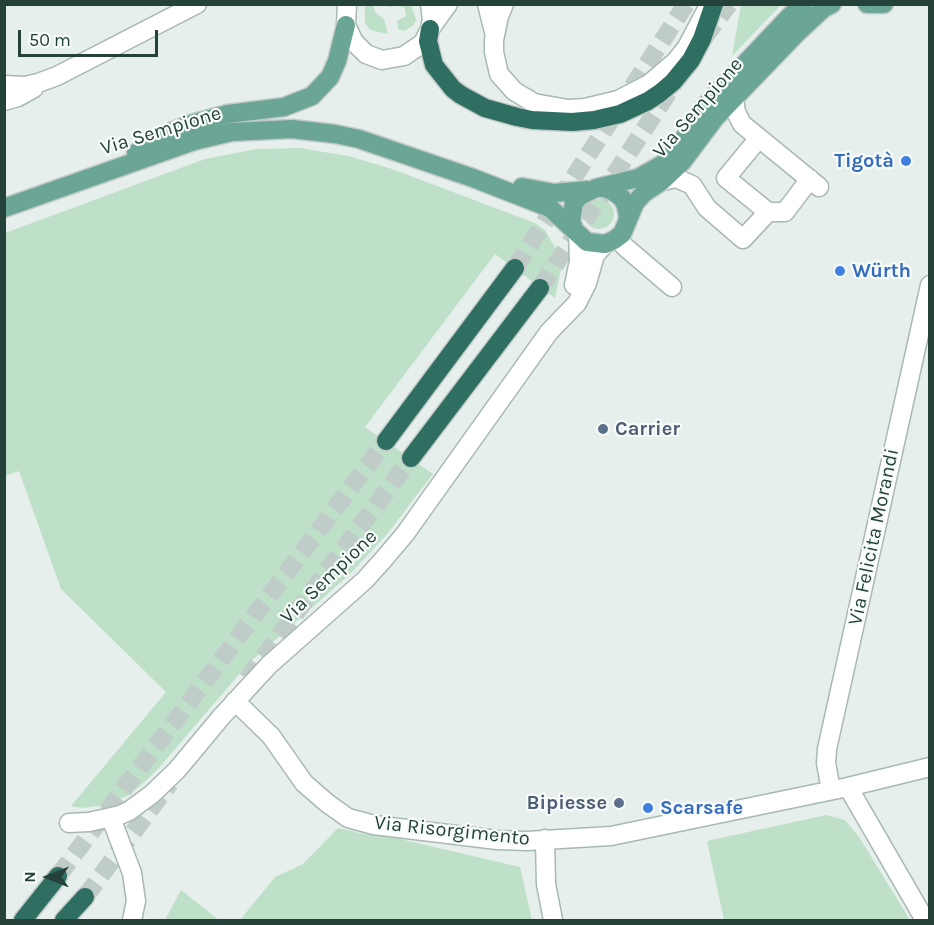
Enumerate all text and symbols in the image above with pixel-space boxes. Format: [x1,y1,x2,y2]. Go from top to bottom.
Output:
scale bar [21,18,160,56]
text: 50 m [29,29,71,51]
street label: Via Sempione [648,53,748,163]
street label: Via Sempione [98,101,224,161]
place label: Tigotà [834,149,894,173]
marker: Tigotà [899,154,913,168]
place label: Würth [852,259,911,283]
marker: Würth [833,264,847,278]
place label: Carrier [615,417,680,441]
marker: Carrier [596,422,610,436]
street label: Via Felicita Morandi [844,446,904,628]
street label: Via Sempione [276,525,382,629]
place label: Bipiesse [526,791,607,815]
marker: Bipiesse [612,796,626,810]
place label: Scarsafe [660,796,743,820]
marker: Scarsafe [641,801,655,815]
street label: Via Risorgimento [373,811,531,851]
north arrow [18,847,78,907]
text: N [20,871,39,883]

